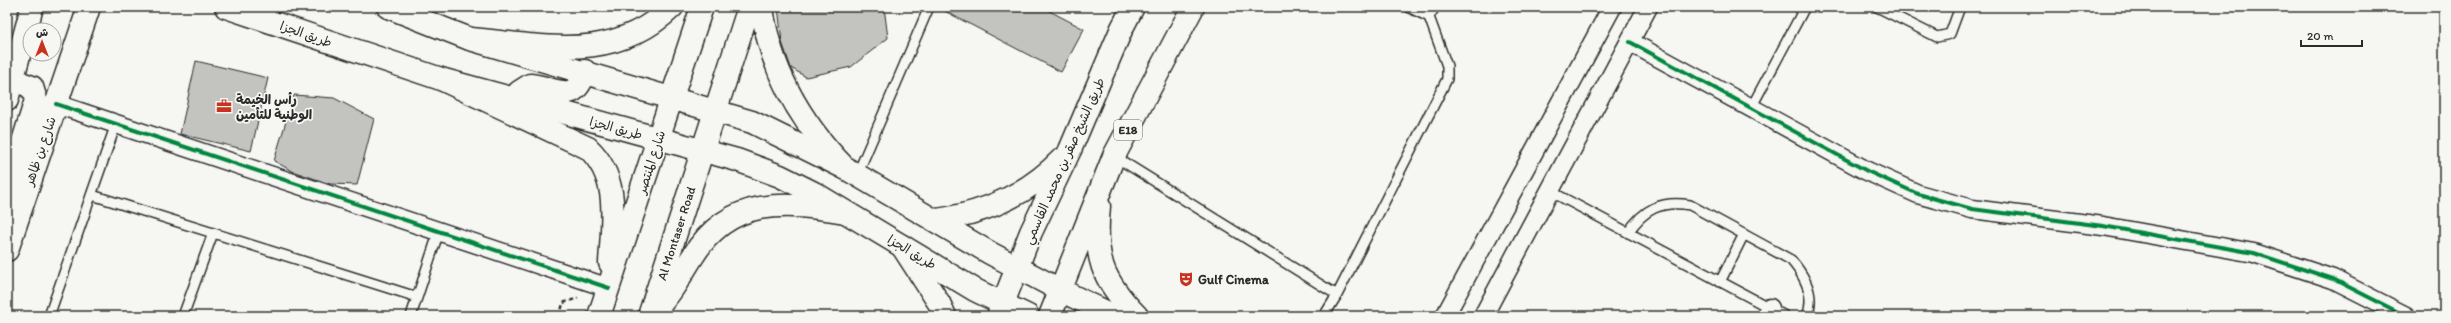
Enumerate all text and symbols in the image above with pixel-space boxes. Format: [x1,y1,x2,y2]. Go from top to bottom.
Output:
street label: طريق الجزا [278,18,334,51]
north arrow [22,22,62,62]
scale bar [2301,22,2362,48]
text: ش [36,26,48,39]
text: 20 m [2307,29,2334,43]
street label: طريق الشيخ صقر بن محمد القاسمي [1020,75,1111,248]
place label: رأس الخيمة الوطنية للتأمين [236,91,312,123]
office icon: رأس الخيمة الوطنية للتأمين [215,97,233,115]
street label: طريق الجزا [588,114,644,143]
street label: شارع بن ظاهر [21,115,61,189]
road number: E18 [1114,120,1142,140]
street label: شارع المنتصر [633,128,670,197]
street label: Al Montaser Road [654,184,698,282]
street label: طريق الجزا [884,232,939,273]
theatre icon: Gulf Cinema [1177,270,1195,288]
place label: Gulf Cinema [1198,272,1269,287]

